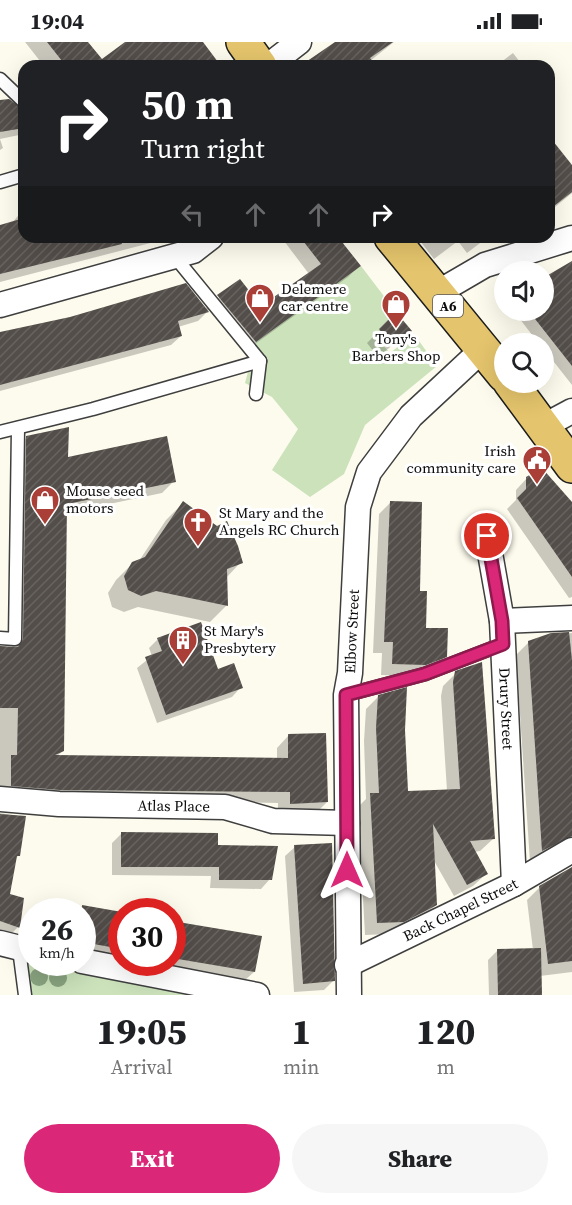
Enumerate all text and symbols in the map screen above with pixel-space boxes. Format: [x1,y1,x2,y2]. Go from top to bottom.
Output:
text: 19:04 [30,6,84,36]
text: 50 m [141,75,234,133]
icon: right [42,84,120,162]
text: Turn right [141,130,265,167]
icon: left [176,198,209,231]
icon: ahead [239,198,272,231]
icon: ahead [302,198,335,231]
icon: right [365,198,398,231]
map controls [494,261,554,393]
button: sound [494,261,554,321]
place label: Delemere car centre [281,278,349,316]
shop icon: Delemere car centre [244,282,276,324]
shop icon: Tony's Barbers Shop [380,288,412,330]
road number: A6 [433,295,463,317]
place label: Tony's Barbers Shop [351,328,441,366]
button: search [494,333,554,393]
place label: Irish community care [406,440,516,478]
public building icon: Irish community care [521,444,553,486]
place label: Mouse seed motors [66,480,145,518]
shop icon: Mouse seed motors [29,484,61,526]
place label: St Mary and the Angels RC Church [219,502,340,540]
church icon: St Mary and the Angels RC Church [182,506,214,548]
pin [461,510,512,561]
icon: arrive [470,519,503,552]
street label: Elbow Street [339,589,364,674]
place label: St Mary's Presbytery [204,620,276,658]
building icon: St Mary's Presbytery [167,624,199,666]
street label: Drury Street [494,667,519,750]
street label: Atlas Place [137,794,210,817]
position arrow [315,838,379,902]
street label: Back Chapel Street [399,873,522,946]
speed limit sign: 30 [108,898,186,976]
text: 26 [41,909,73,950]
text: km/h [39,942,75,963]
text: 19:05 [97,1007,187,1056]
text: 1 [291,1007,311,1056]
text: 120 [416,1007,475,1056]
text: Arrival [111,1053,173,1081]
text: min [283,1053,319,1081]
text: m [437,1053,455,1081]
button: Exit [24,1124,280,1193]
button: Share [292,1124,548,1193]

